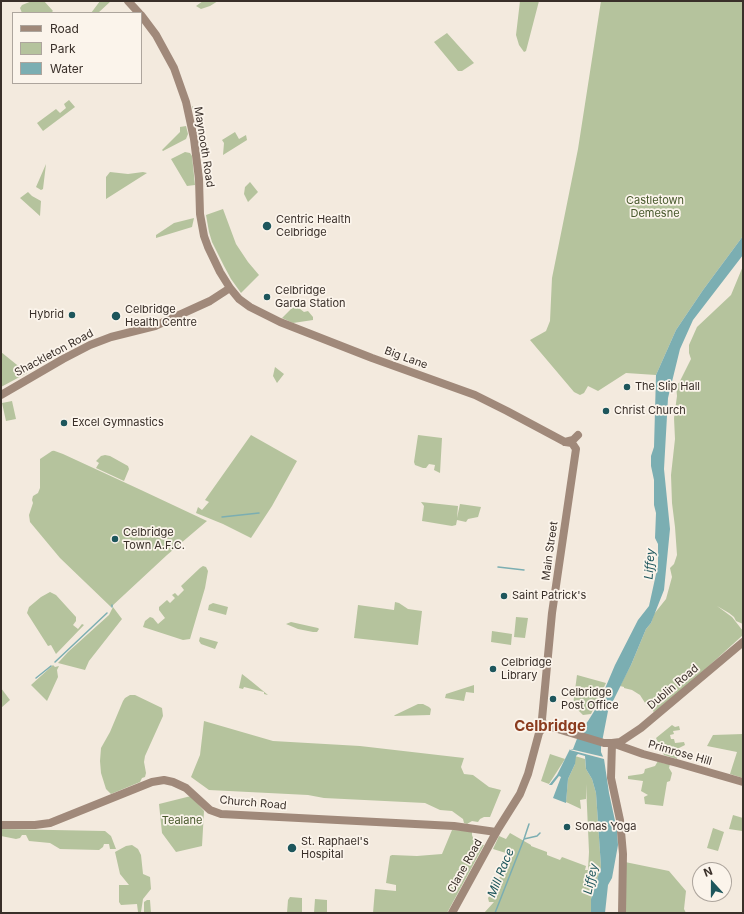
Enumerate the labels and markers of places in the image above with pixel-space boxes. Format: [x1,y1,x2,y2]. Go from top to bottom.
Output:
place label: Centric Health Celbridge [276,213,351,239]
marker: Centric Health Celbridge [261,220,273,232]
place label: Celbridge Garda Station [275,284,346,310]
marker: Celbridge Garda Station [262,292,272,302]
place label: Celbridge Health Centre [125,303,197,329]
place label: Hybrid [29,308,64,322]
marker: Hybrid [67,310,77,320]
marker: Celbridge Health Centre [110,310,122,322]
place label: The Slip Hall [635,380,700,394]
marker: The Slip Hall [622,382,632,392]
place label: Christ Church [614,404,686,418]
marker: Christ Church [601,406,611,416]
place label: Excel Gymnastics [72,416,164,430]
marker: Excel Gymnastics [59,418,69,428]
place label: Celbridge Town A.F.C. [123,526,185,552]
marker: Celbridge Town A.F.C. [110,534,120,544]
place label: Saint Patrick's [512,589,586,603]
marker: Saint Patrick's [499,591,509,601]
place label: Celbridge Library [501,656,552,682]
marker: Celbridge Library [488,664,498,674]
place label: Celbridge Post Office [561,686,619,712]
marker: Celbridge Post Office [548,694,558,704]
place label: Sonas Yoga [575,820,636,834]
marker: Sonas Yoga [562,822,572,832]
place label: St. Raphael's Hospital [301,835,369,861]
marker: St. Raphael's Hospital [286,842,298,854]

